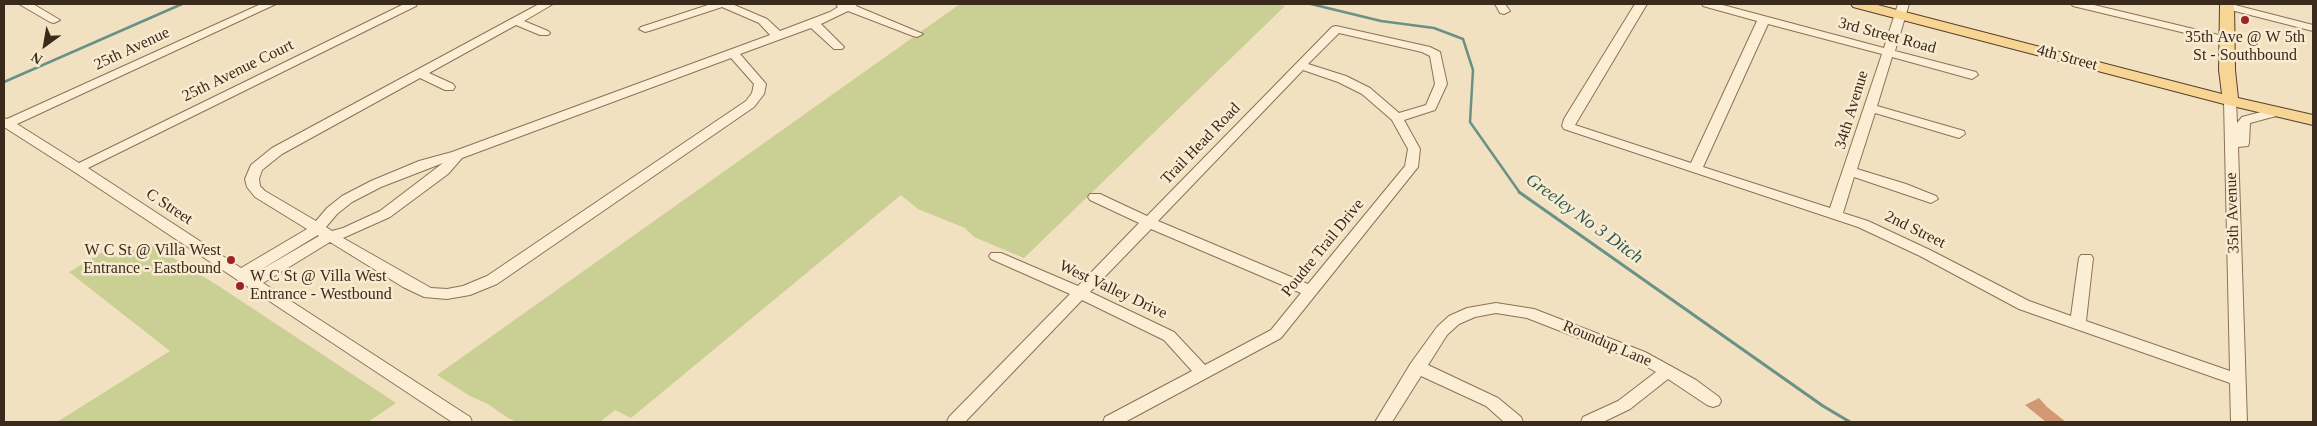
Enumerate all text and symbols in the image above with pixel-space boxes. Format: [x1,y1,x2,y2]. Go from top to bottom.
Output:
street label: 3rd Street Road [1836,14,1938,58]
marker: 35th Ave @ W 5th St - Southbound [2239,14,2251,26]
north arrow [20,20,70,70]
street label: 25th Avenue [91,23,173,75]
place label: 35th Ave @ W 5th St - Southbound [2185,28,2305,66]
street label: 25th Avenue Court [179,36,297,106]
street label: 4th Street [2035,41,2099,75]
text: N [29,49,45,67]
street label: 34th Avenue [1831,68,1873,152]
street label: Trail Head Road [1157,99,1245,189]
water label: Greeley No 3 Ditch [1521,169,1647,269]
street label: 35th Avenue [2222,172,2244,254]
street label: C Street [142,185,196,229]
street label: Poudre Trail Drive [1278,195,1368,301]
street label: 2nd Street [1881,207,1949,253]
place label: W C St @ Villa West Entrance - Eastbound [83,241,221,279]
marker: W C St @ Villa West Entrance - Eastbound [225,254,237,266]
street label: West Valley Drive [1056,257,1170,323]
place label: W C St @ Villa West Entrance - Westbound [250,267,392,305]
marker: W C St @ Villa West Entrance - Westbound [234,280,246,292]
street label: Roundup Lane [1560,317,1654,371]

